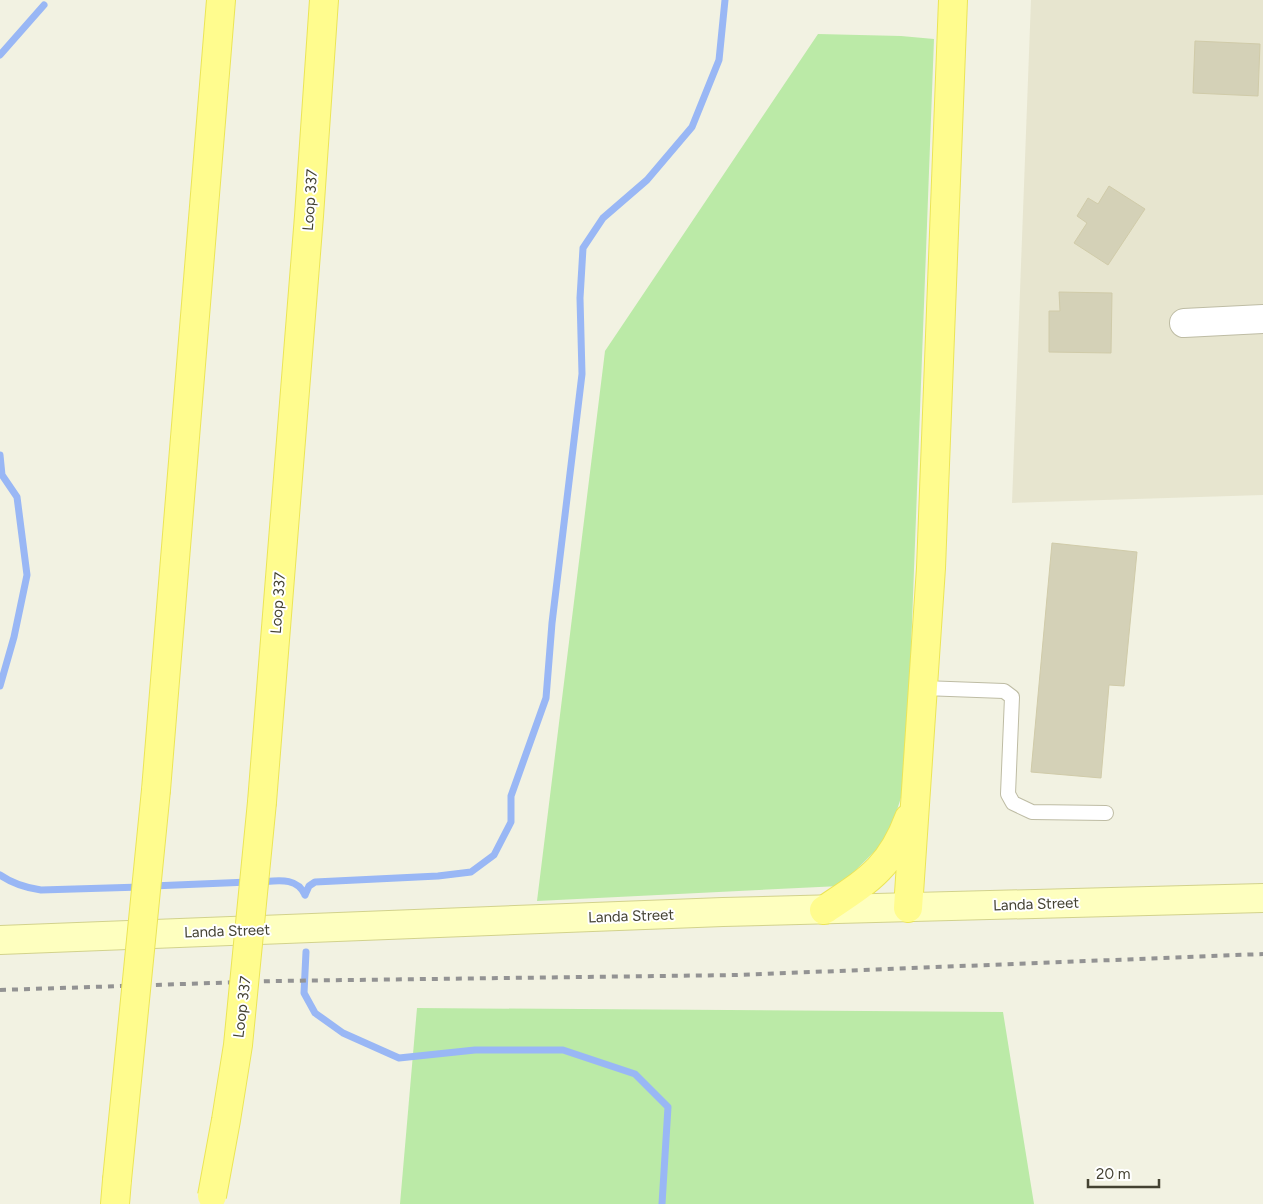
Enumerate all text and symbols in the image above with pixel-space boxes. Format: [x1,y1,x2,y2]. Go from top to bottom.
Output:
street label: Loop 337 [299,168,321,232]
street label: Loop 337 [267,571,289,635]
street label: Landa Street [993,893,1080,914]
street label: Landa Street [588,905,675,926]
street label: Landa Street [184,920,271,941]
street label: Loop 337 [229,975,255,1039]
scale bar [1088,1156,1159,1188]
text: 20 m [1096,1165,1130,1183]

